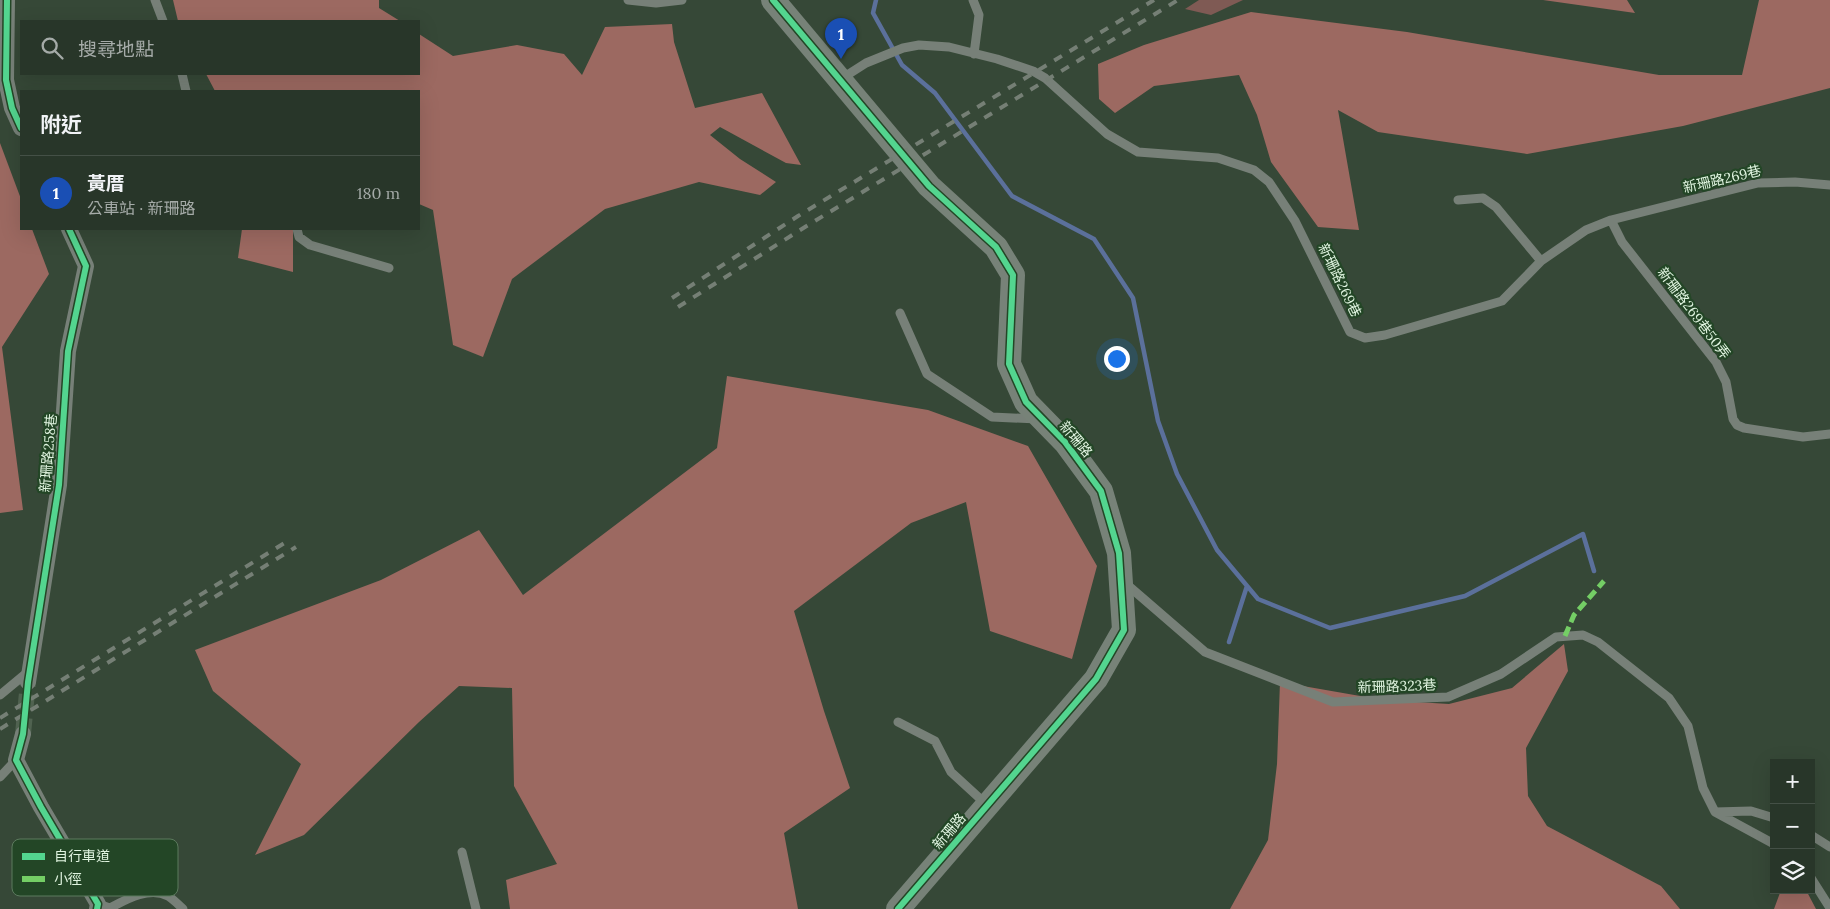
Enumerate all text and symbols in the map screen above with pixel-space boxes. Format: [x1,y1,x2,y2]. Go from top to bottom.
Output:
pin: 1 [825,18,857,59]
search box [20,20,420,75]
icon: search [38,34,66,62]
text: 搜尋地點 [78,37,154,61]
text: 附近 [40,111,82,138]
street label: 新珊路269巷 [1681,161,1763,197]
text: 黃厝 [87,171,125,195]
text: 1 [53,183,59,203]
text: 180 m [357,183,400,203]
text: 公車站 · 新珊路 [87,198,195,218]
street label: 新珊路269巷 [1314,240,1366,320]
street label: 新珊路269巷50弄 [1654,264,1734,362]
your location [1104,346,1130,372]
street label: 新珊路258巷 [36,413,60,493]
street label: 新珊路 [1056,417,1096,461]
street label: 新珊路323巷 [1357,676,1437,696]
map controls [1770,759,1815,894]
button: + [1770,759,1815,804]
button: − [1770,804,1815,849]
street label: 新珊路 [928,809,970,853]
legend [12,839,178,896]
text: 自行車道 [54,847,110,865]
button: layers [1770,849,1815,894]
text: 小徑 [54,870,82,888]

